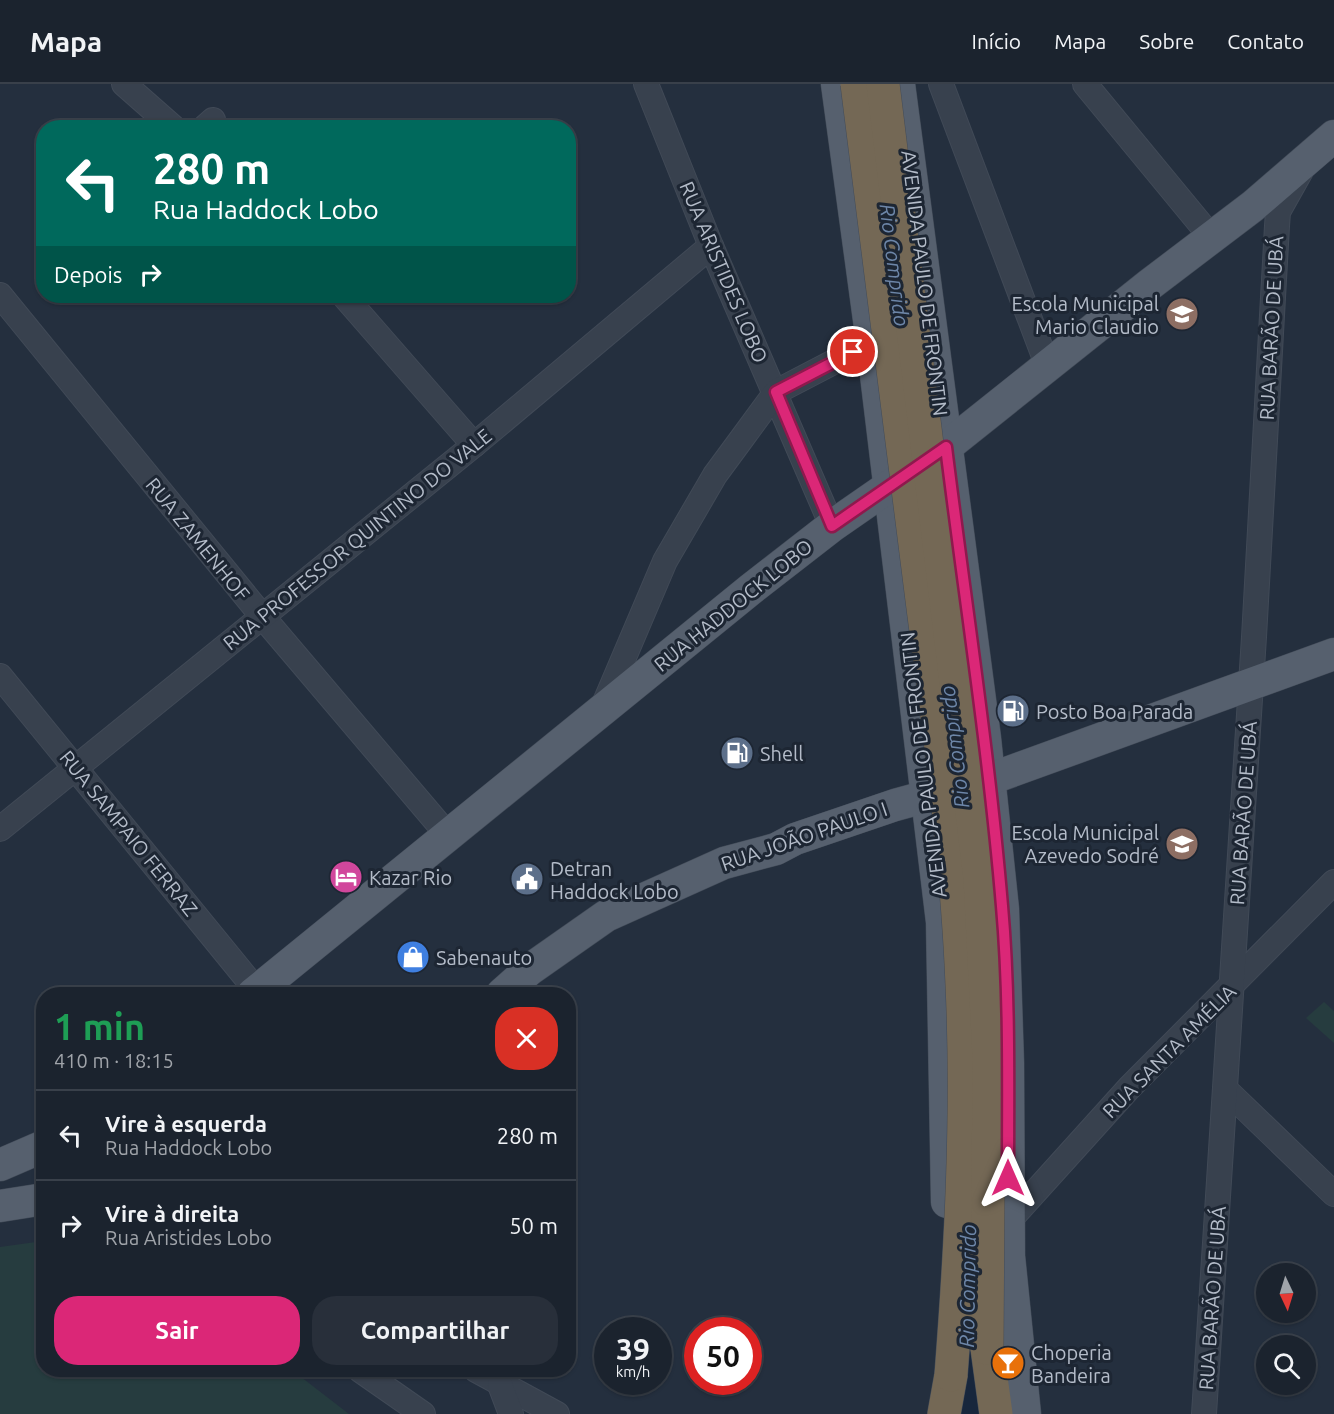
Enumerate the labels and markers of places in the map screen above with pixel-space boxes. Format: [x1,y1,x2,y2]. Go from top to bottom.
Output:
place label: Escola Municipal Mario Claudio [1012,292,1159,338]
school or university icon: Escola Municipal Mario Claudio [1164,296,1200,332]
pin [827,326,878,377]
fuel station icon: Posto Boa Parada [995,693,1031,729]
place label: Posto Boa Parada [1036,700,1193,723]
fuel station icon: Shell [719,735,755,771]
place label: Shell [760,742,803,765]
place label: Escola Municipal Azevedo Sodré [1012,821,1159,867]
school or university icon: Escola Municipal Azevedo Sodré [1164,826,1200,862]
place label: Detran Haddock Lobo [550,857,679,903]
hotel icon: Kazar Rio [328,859,364,895]
public building icon: Detran Haddock Lobo [509,861,545,897]
place label: Kazar Rio [369,866,452,889]
shop icon: Sabenauto [395,939,431,975]
place label: Sabenauto [436,946,532,969]
place label: Choperia Bandeira [1031,1341,1112,1387]
bar icon: Choperia Bandeira [990,1345,1026,1381]

